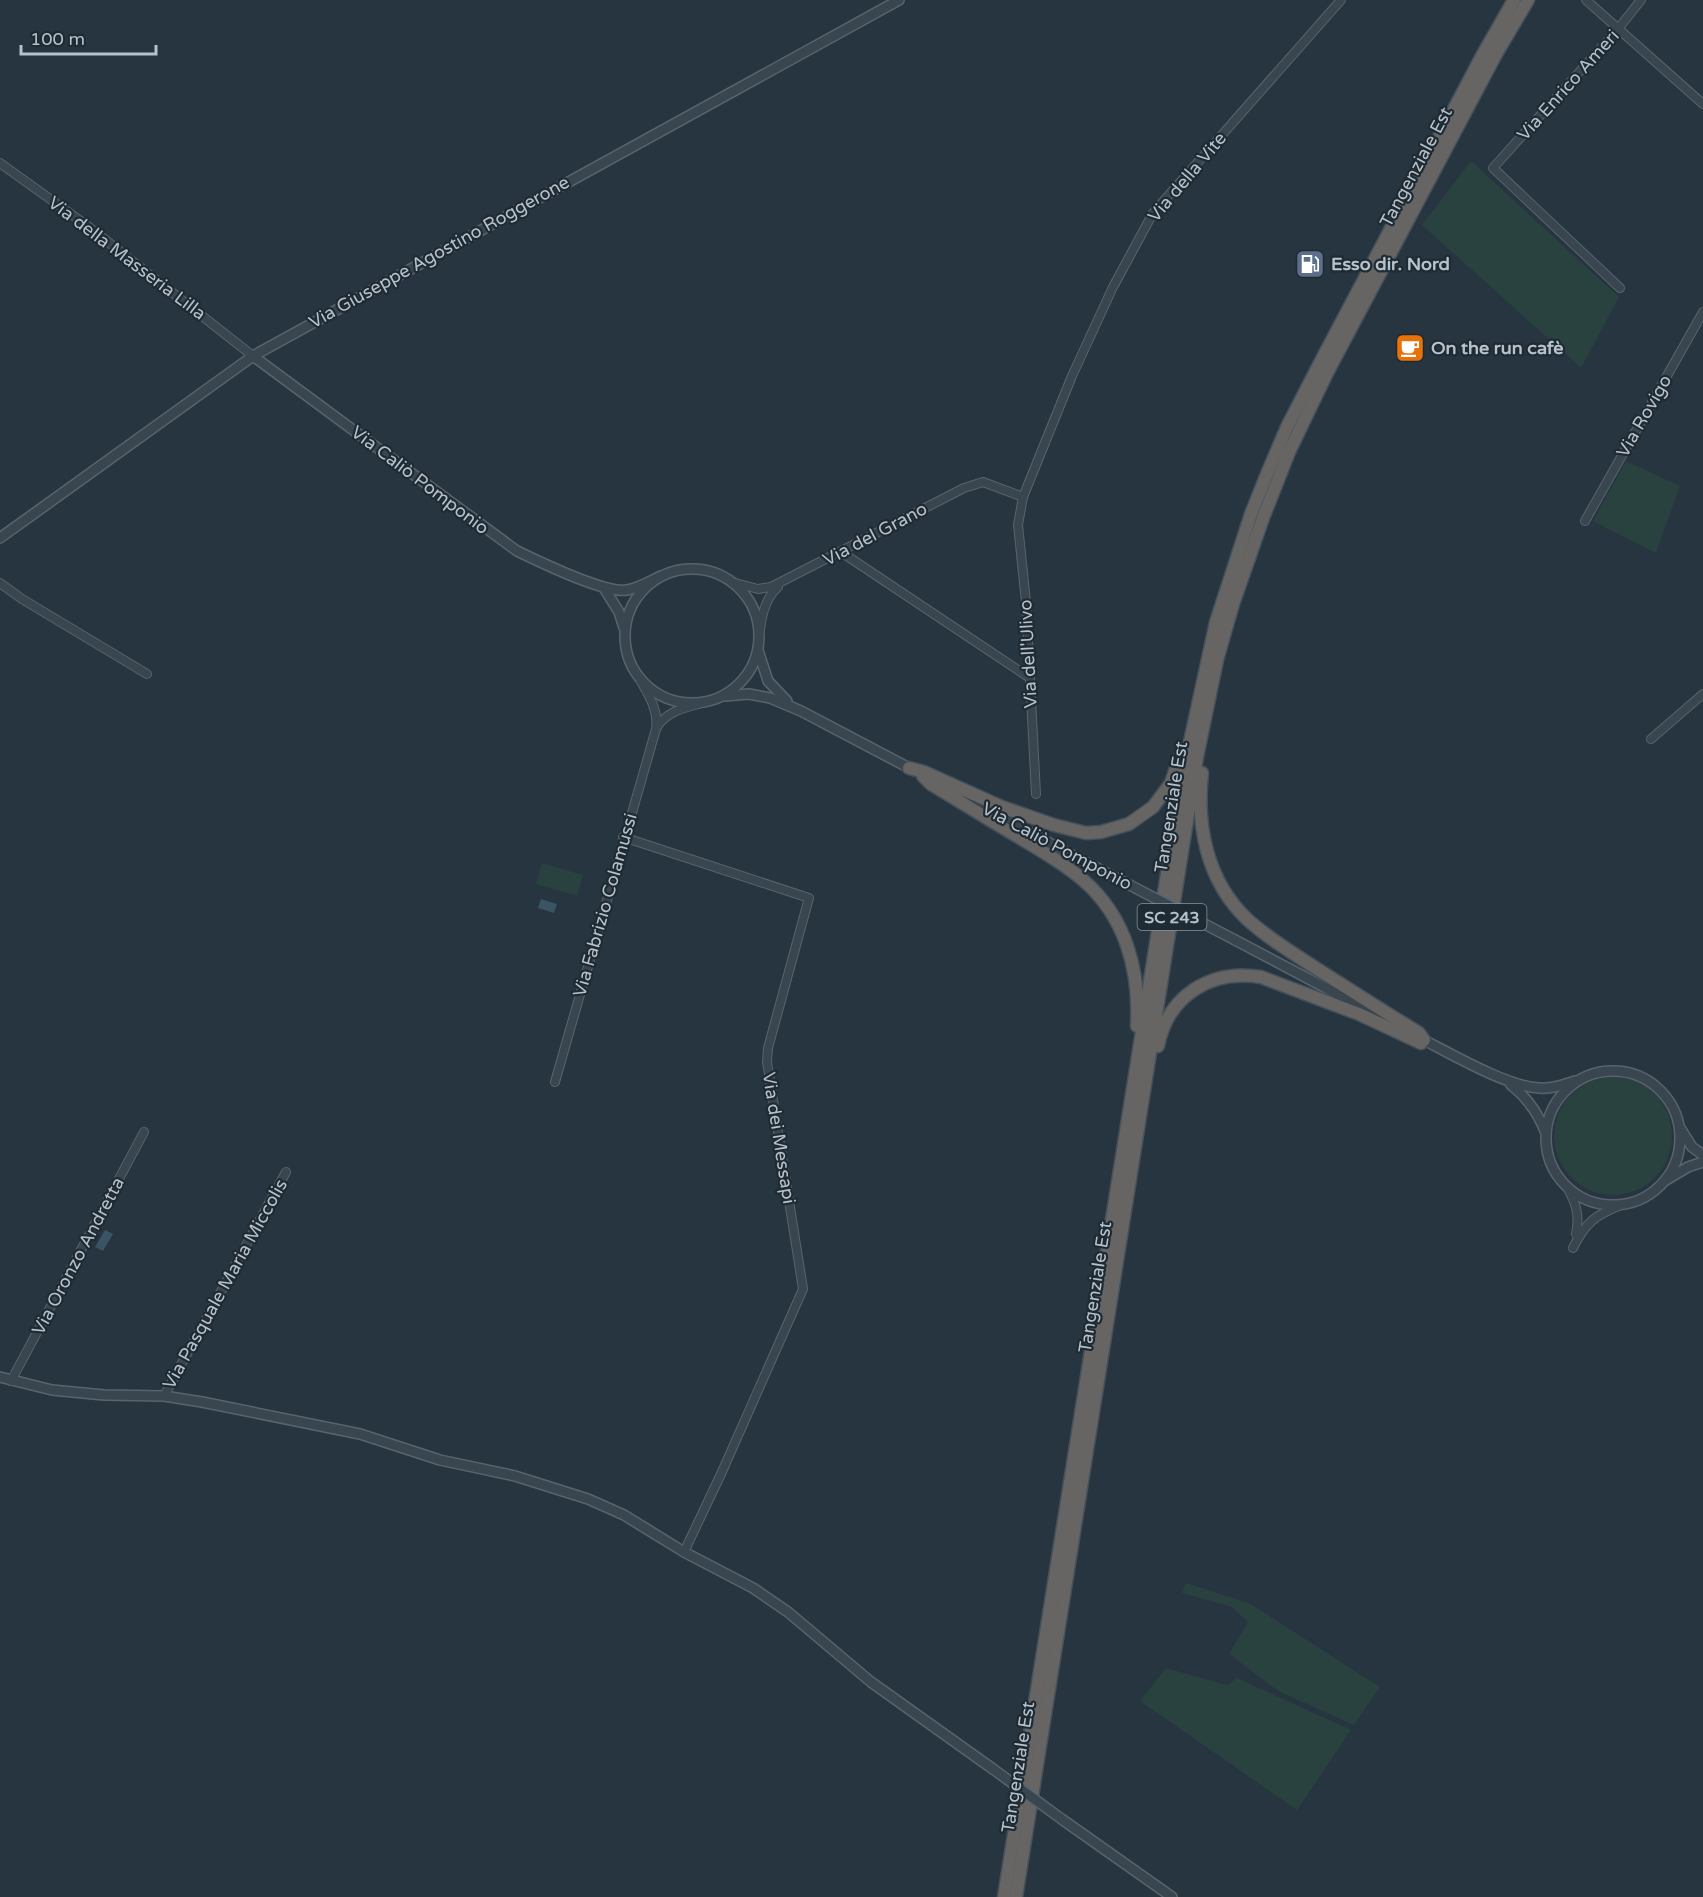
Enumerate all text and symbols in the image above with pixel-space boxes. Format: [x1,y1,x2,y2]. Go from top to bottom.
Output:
scale bar [21,18,156,56]
street label: Via Enrico Ameri [1512,25,1624,145]
text: 100 m [30,28,85,50]
street label: Tangenziale Est [1375,103,1457,231]
street label: Via della Vite [1143,128,1231,226]
street label: Via Giuseppe Agostino Roggerone [305,171,573,333]
street label: Via della Masseria Lilla [44,191,210,325]
fuel station icon: Esso dir. Nord [1294,248,1326,280]
place label: Esso dir. Nord [1331,253,1450,275]
cafe icon: On the run cafè [1394,332,1426,364]
place label: On the run cafè [1431,337,1563,359]
street label: Via Rovigo [1612,371,1676,461]
street label: Via Caliò Pomponio [347,421,493,539]
street label: Via del Grano [819,497,931,571]
street label: Via dell'Ulivo [1014,599,1042,709]
street label: Tangenziale Est [1150,740,1192,874]
street label: Via Caliò Pomponio [978,797,1136,895]
street label: Via Fabrizio Colamussi [568,811,642,999]
road number: SC 243 [1138,904,1206,930]
street label: Via dei Messapi [758,1071,800,1205]
street label: Via Oronzo Andretta [27,1173,129,1339]
street label: Via Pasquale Maria Miccolis [158,1175,292,1393]
street label: Tangenziale Est [1074,1220,1116,1354]
street label: Tangenziale Est [997,1700,1039,1834]

